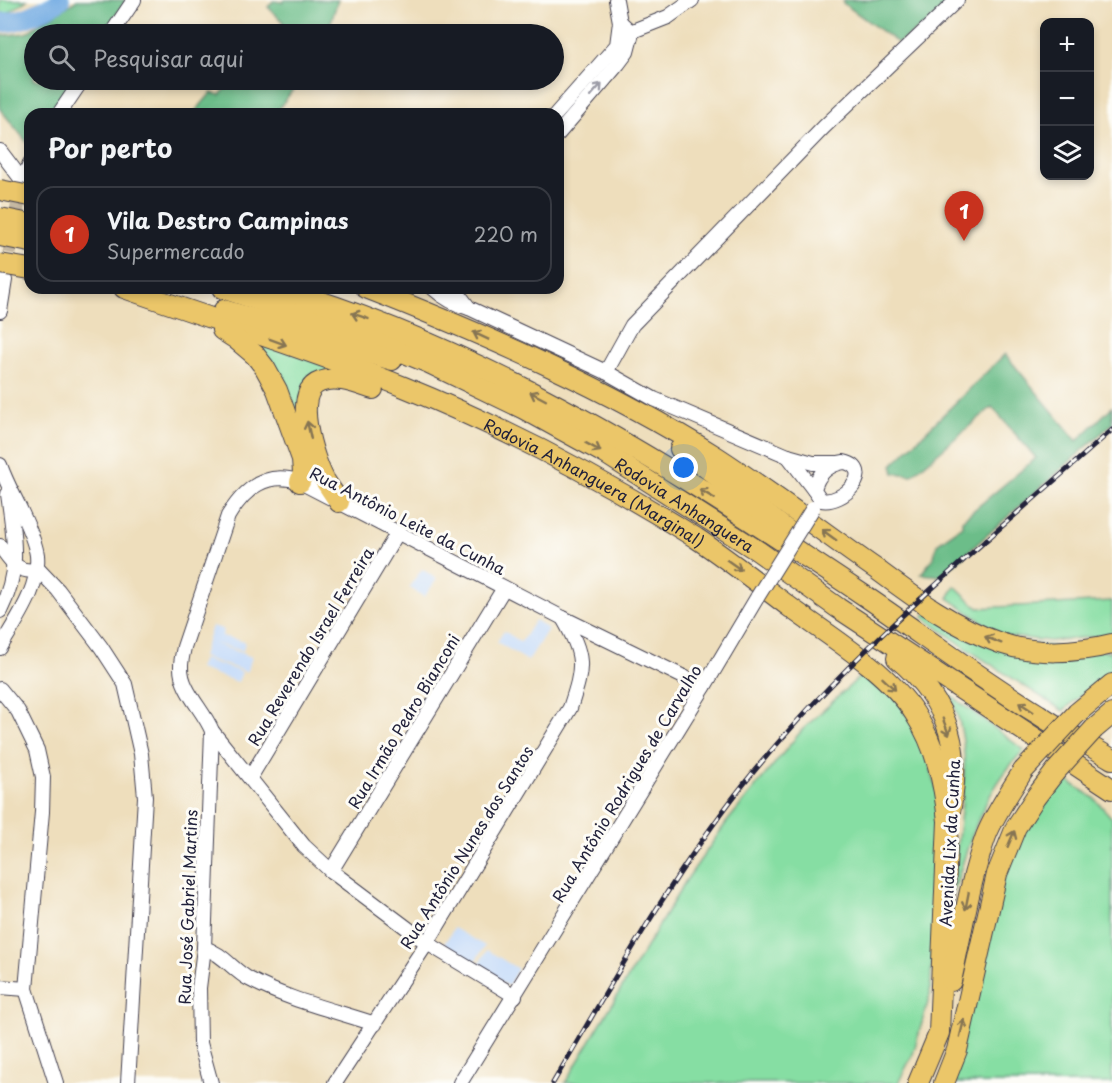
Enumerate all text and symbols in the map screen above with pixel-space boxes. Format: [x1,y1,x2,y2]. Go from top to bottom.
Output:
map controls [1040,18,1094,180]
button: + [1040,18,1094,72]
search box [24,24,564,90]
icon: search [45,41,78,74]
text: Pesquisar aqui [93,41,244,74]
button: − [1040,72,1094,126]
one-way arrow [589,82,603,97]
button: layers [1040,126,1094,180]
text: Por perto [48,128,172,167]
pin: 1 [944,192,984,241]
text: Vila Destro Campinas [107,203,349,236]
text: 1 [65,219,74,249]
text: 220 m [474,219,538,249]
text: Supermercado [107,236,245,266]
one-way arrow [351,310,370,321]
one-way arrow [472,330,491,341]
one-way arrow [268,337,287,348]
one-way arrow [530,390,547,402]
street label: Rodovia Anhanguera (Marginal) [480,415,708,553]
one-way arrow [302,421,314,440]
one-way arrow [584,441,601,453]
street label: Rodovia Anhanguera [612,453,758,557]
your location [669,453,698,482]
street label: Rua Antônio Leite da Cunha [306,460,510,580]
one-way arrow [699,487,716,499]
one-way arrow [821,529,837,542]
street label: Rua Reverendo Israel Ferreira [241,542,379,750]
one-way arrow [726,559,742,571]
street label: Rua Irmão Pedro Bianconi [341,629,465,813]
one-way arrow [984,634,1002,645]
street label: Rua Antônio Rodrigues de Carvalho [545,660,707,906]
one-way arrow [881,677,896,691]
one-way arrow [1019,701,1035,713]
one-way arrow [942,717,953,736]
street label: Rua Antônio Nunes dos Santos [393,741,539,953]
street label: Avenida Lix da Cunha [933,759,965,927]
street label: Rua José Gabriel Martins [172,809,202,1005]
one-way arrow [1006,831,1017,849]
one-way arrow [961,891,972,910]
one-way arrow [957,1018,969,1037]

